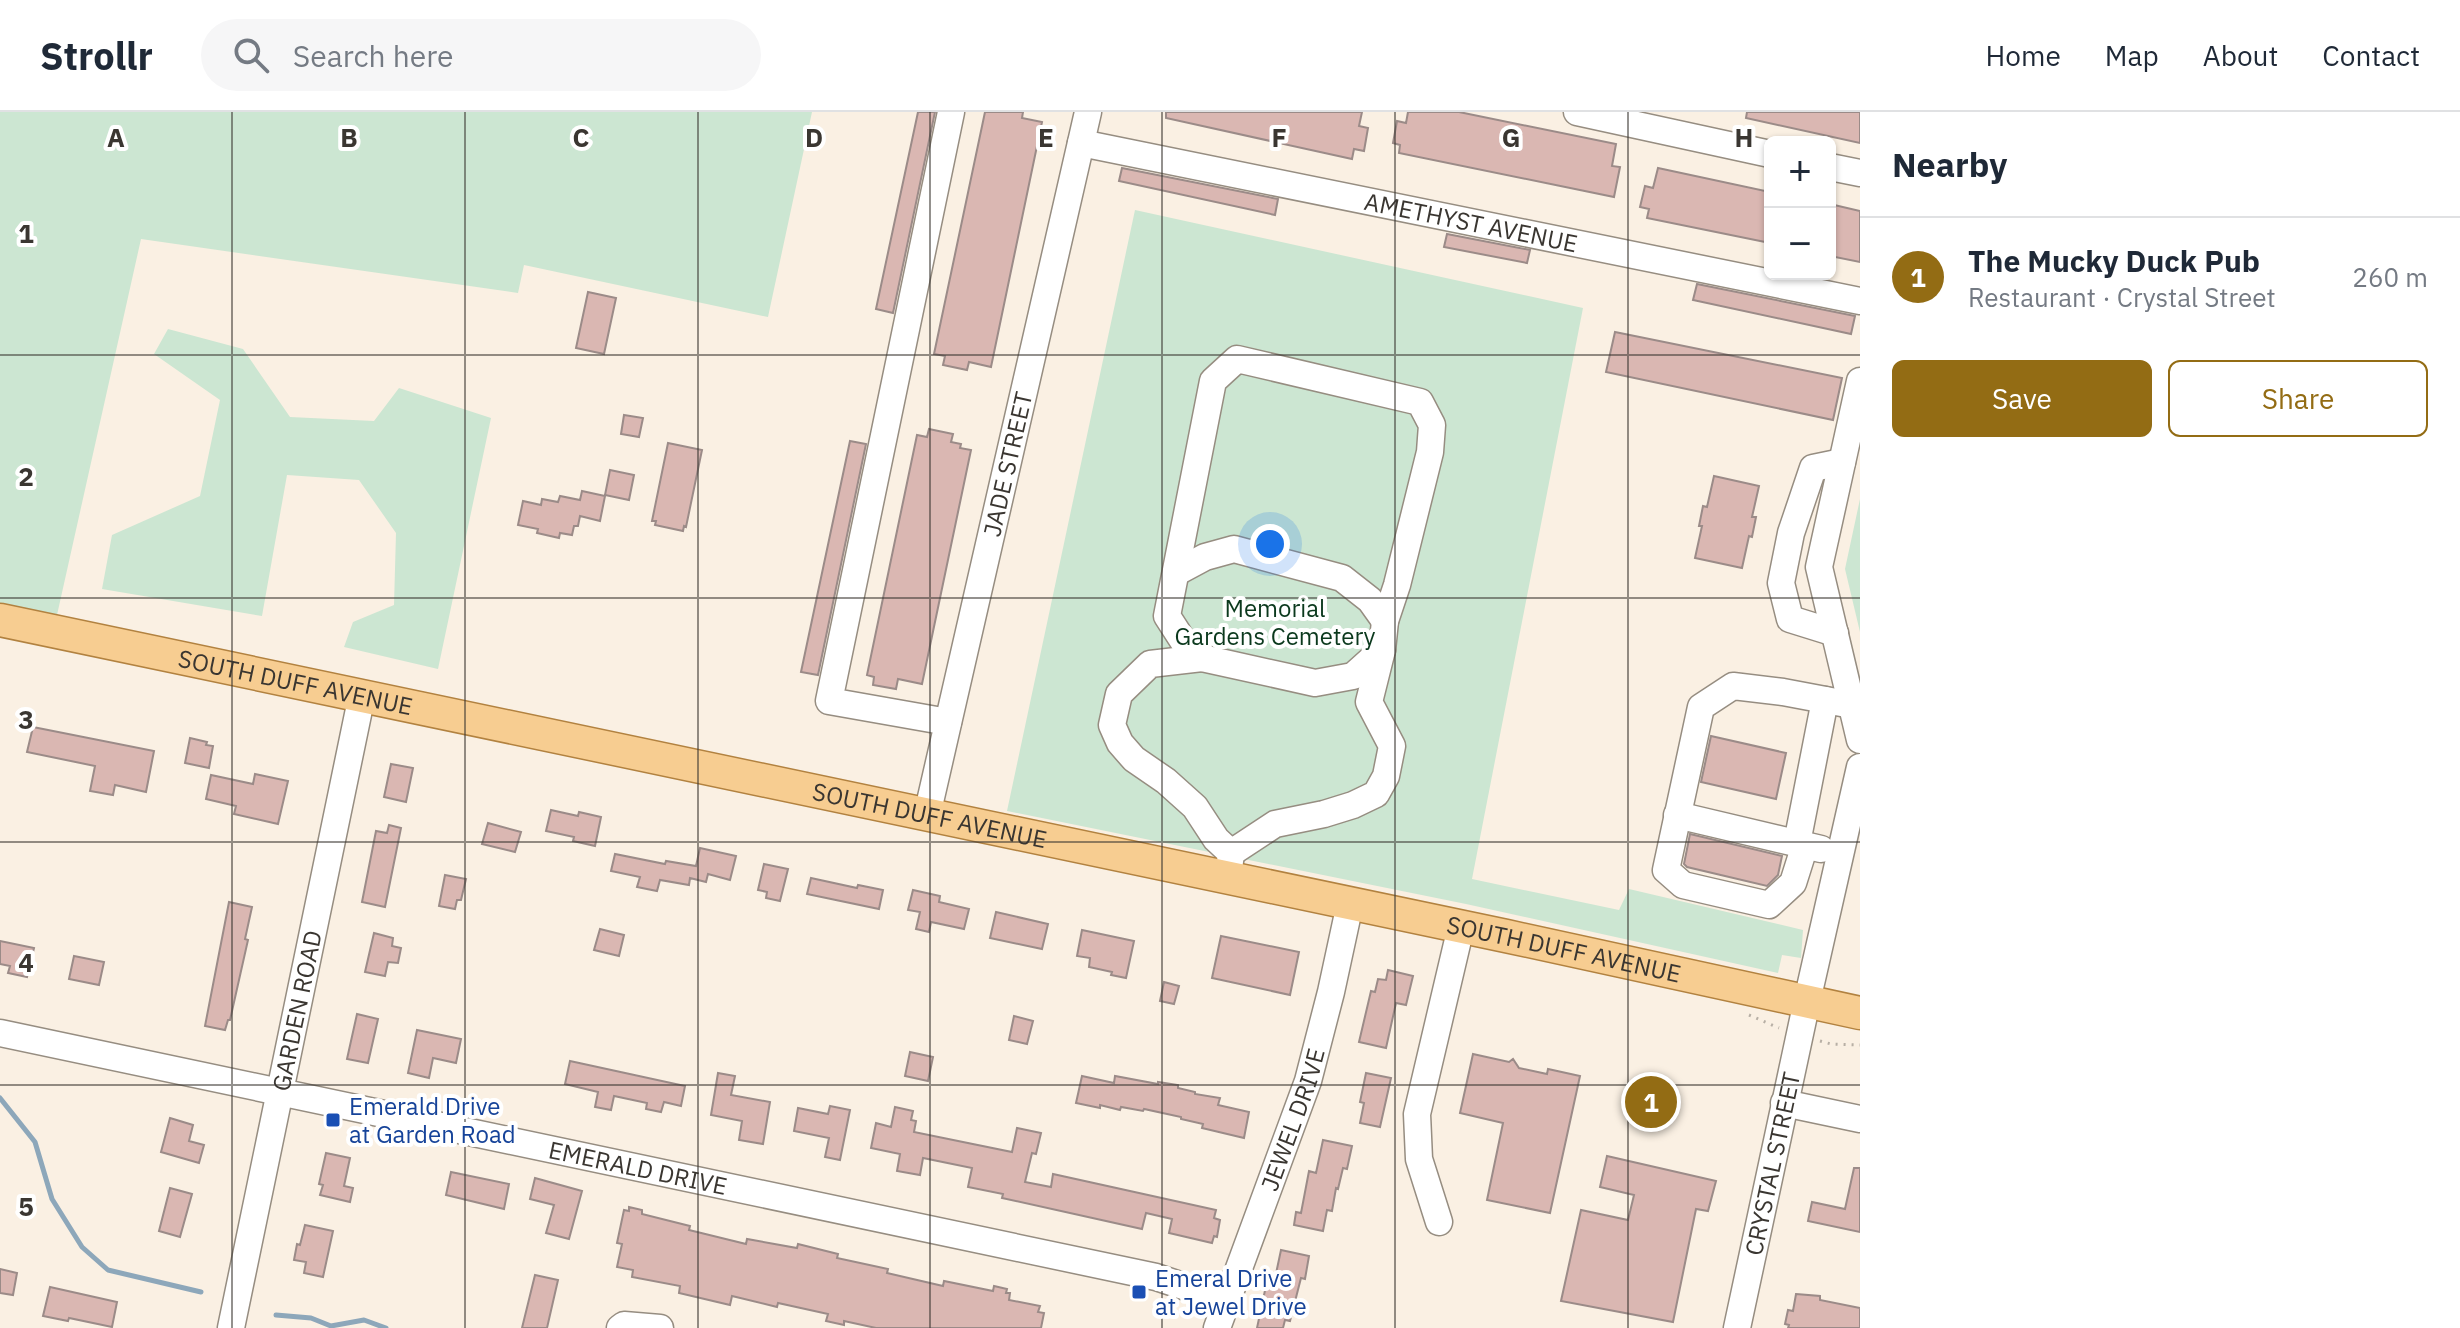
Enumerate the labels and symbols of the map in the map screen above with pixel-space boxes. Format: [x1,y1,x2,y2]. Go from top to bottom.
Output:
text: A [107,120,125,154]
text: B [340,120,358,154]
text: C [573,120,590,154]
text: D [805,120,823,154]
text: E [1038,120,1054,154]
text: F [1271,120,1287,154]
text: G [1502,120,1520,154]
text: H [1735,120,1753,154]
street label: AMETHYST AVENUE [1362,185,1580,259]
text: 1 [18,216,34,250]
street label: JADE STREET [975,388,1040,540]
text: 2 [18,459,34,493]
your location [1250,524,1290,564]
park label: Memorial Gardens Cemetery [1175,592,1376,652]
street label: SOUTH DUFF AVENUE [175,642,416,722]
text: 3 [18,702,34,736]
street label: SOUTH DUFF AVENUE [810,775,1050,855]
street label: SOUTH DUFF AVENUE [1444,908,1684,990]
street label: GARDEN ROAD [264,927,329,1094]
text: 4 [18,945,34,979]
street label: JEWEL DRIVE [1253,1045,1332,1195]
street label: CRYSTAL STREET [1737,1069,1807,1258]
pin: 1 [1625,1072,1677,1132]
place label: Emerald Drive at Garden Road [349,1090,516,1150]
marker: Emerald Drive at Garden Road [324,1111,342,1129]
street label: EMERALD DRIVE [546,1133,730,1202]
text: 5 [18,1189,34,1223]
place label: Emeral Drive at Jewel Drive [1155,1262,1307,1322]
marker: Emeral Drive at Jewel Drive [1130,1283,1148,1301]

